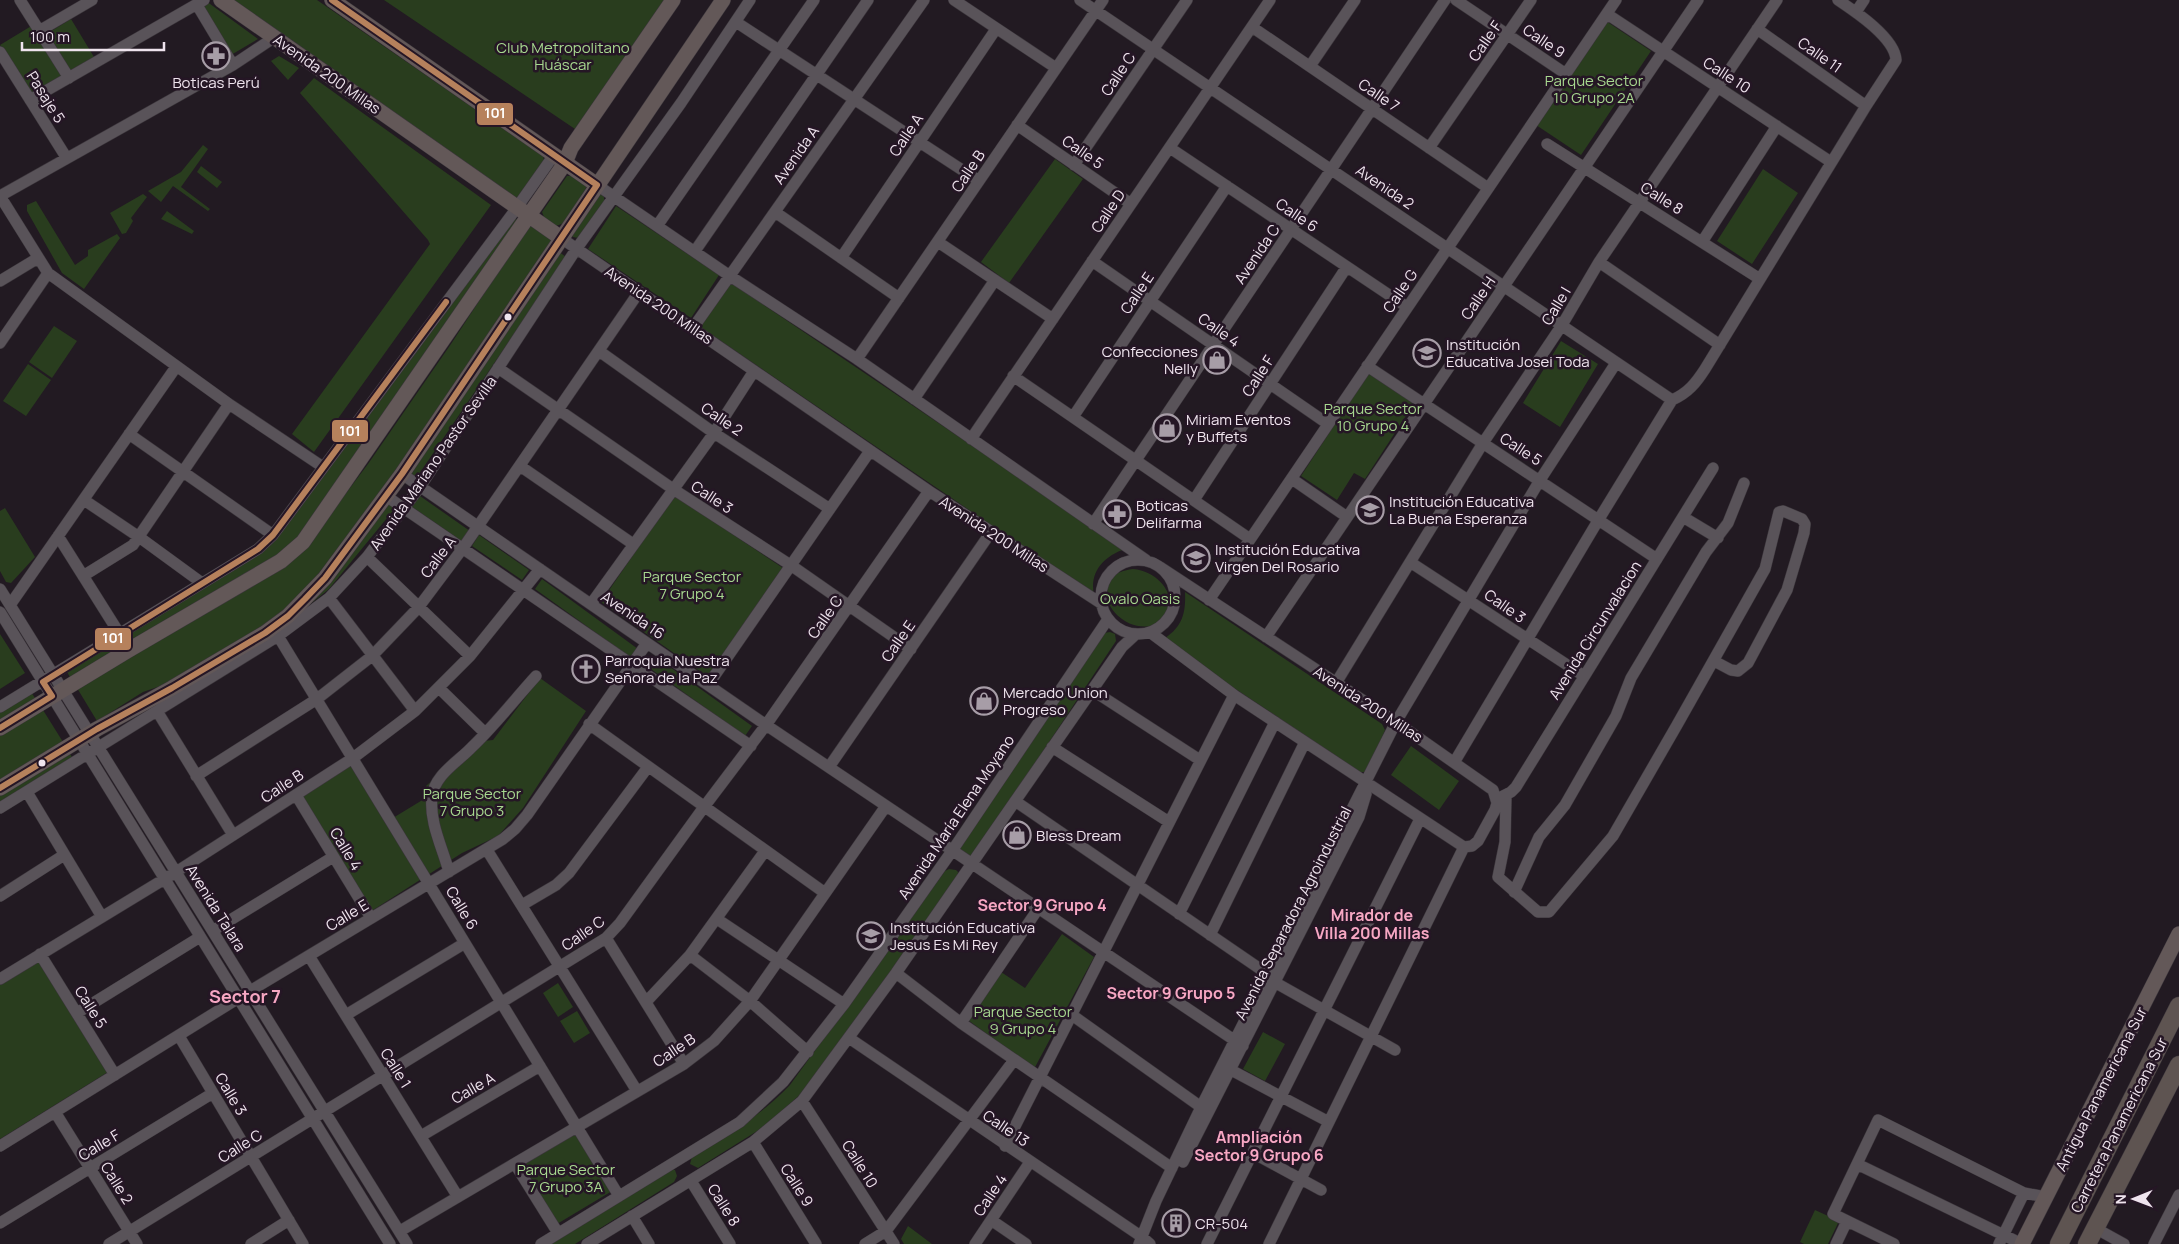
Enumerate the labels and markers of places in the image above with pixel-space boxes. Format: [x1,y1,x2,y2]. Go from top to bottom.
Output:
pharmacy icon: Boticas Perú [201,41,231,71]
place label: Boticas Perú [172,72,260,93]
unlabelled marker [503,312,513,322]
place label: Institución Educativa Josei Toda [1446,334,1590,372]
school or university icon: Institución Educativa Josei Toda [1412,338,1442,368]
place label: Confecciones Nelly [1102,341,1198,379]
shop icon: Confecciones Nelly [1202,345,1232,375]
place label: Miriam Eventos y Buffets [1186,409,1291,447]
shop icon: Miriam Eventos y Buffets [1152,413,1182,443]
place label: Institución Educativa La Buena Esperanza [1389,491,1534,529]
place label: Boticas Delifarma [1136,495,1202,533]
school or university icon: Institución Educativa La Buena Esperanza [1355,495,1385,525]
pharmacy icon: Boticas Delifarma [1102,499,1132,529]
place label: Institución Educativa Virgen Del Rosario [1215,539,1360,577]
school or university icon: Institución Educativa Virgen Del Rosario [1181,543,1211,573]
place label: Parroquia Nuestra Señora de la Paz [605,650,729,688]
church icon: Parroquia Nuestra Señora de la Paz [571,654,601,684]
place label: Mercado Union Progreso [1003,682,1108,720]
shop icon: Mercado Union Progreso [969,686,999,716]
unlabelled marker [37,758,47,768]
shop icon: Bless Dream [1002,820,1032,850]
place label: Bless Dream [1036,825,1121,846]
place label: Institución Educativa Jesus Es Mi Rey [890,917,1035,955]
school or university icon: Institución Educativa Jesus Es Mi Rey [856,921,886,951]
building icon: CR-504 [1161,1208,1191,1238]
place label: CR-504 [1195,1213,1248,1234]

